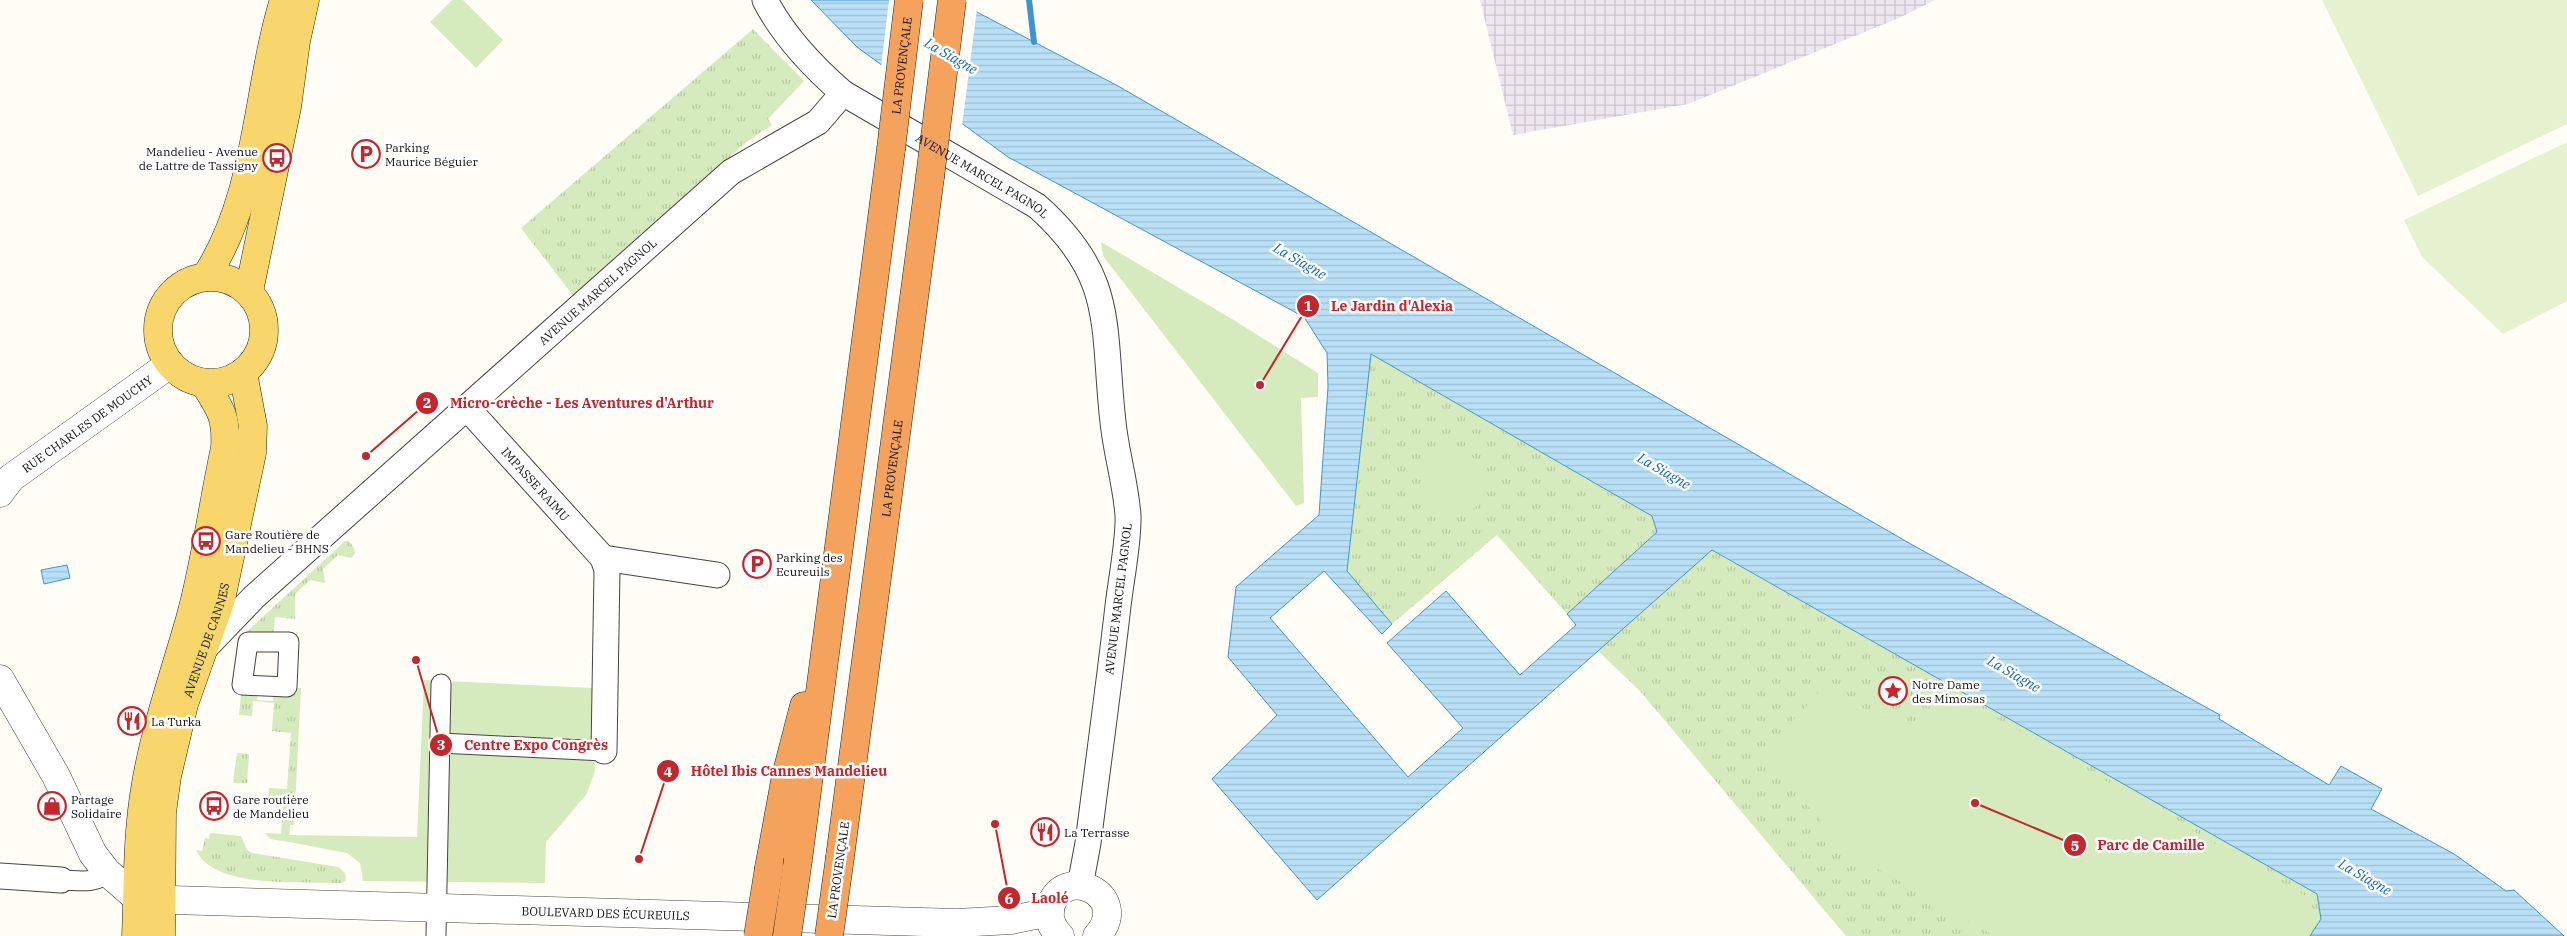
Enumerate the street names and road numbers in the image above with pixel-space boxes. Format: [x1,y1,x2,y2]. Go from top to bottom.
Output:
street label: LA PROVENÇALE [888,16,914,115]
street label: AVENUE MARCEL PAGNOL [913,130,1052,221]
street label: AVENUE MARCEL PAGNOL [535,235,659,348]
street label: RUE CHARLES DE MOUCHY [19,371,155,475]
street label: LA PROVENÇALE [878,419,905,518]
street label: IMPASSE RAIMU [499,444,573,524]
street label: AVENUE MARCEL PAGNOL [1101,522,1135,676]
street label: AVENUE DE CANNES [179,581,232,699]
street label: LA PROVENÇALE [824,821,852,919]
street label: BOULEVARD DES ÉCUREUILS [521,903,690,923]

